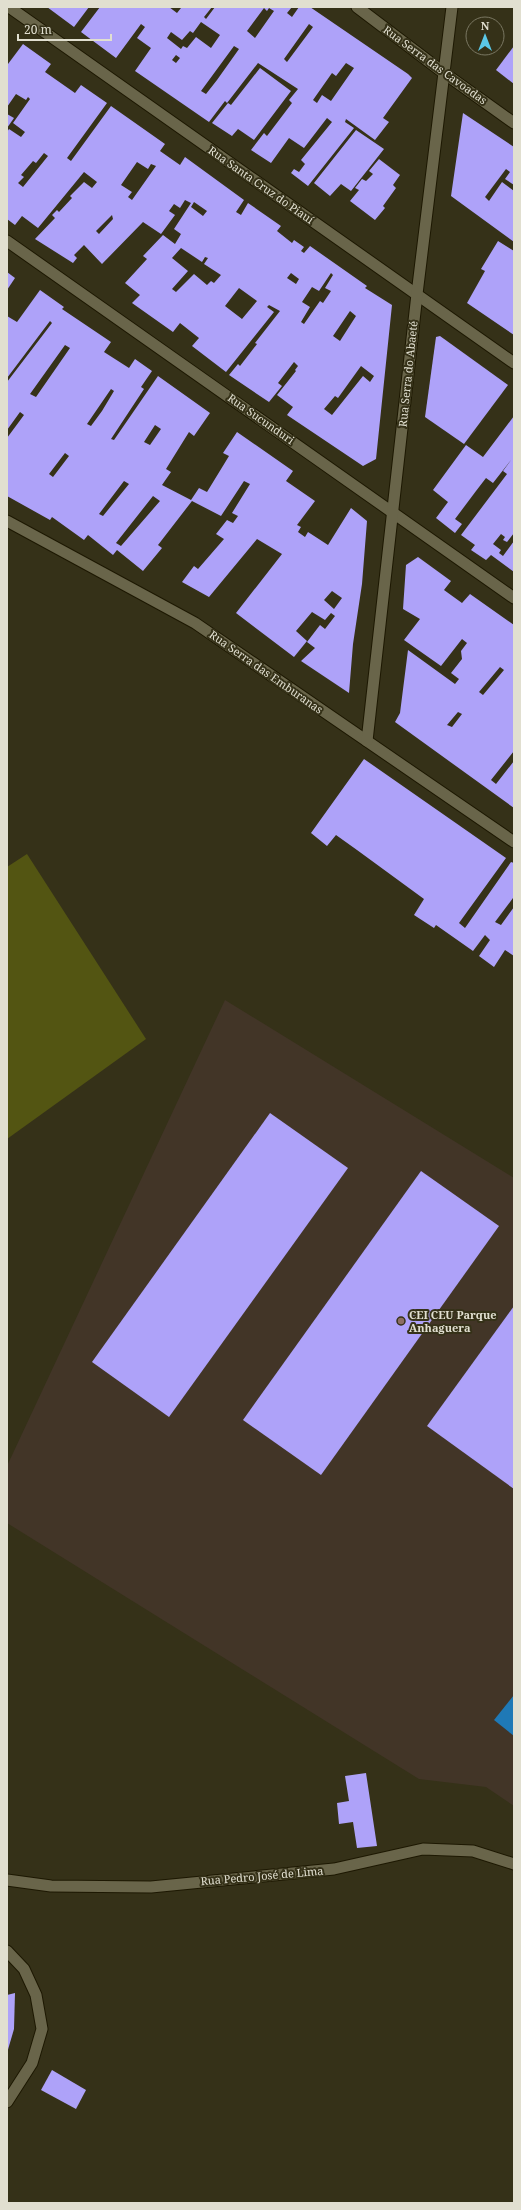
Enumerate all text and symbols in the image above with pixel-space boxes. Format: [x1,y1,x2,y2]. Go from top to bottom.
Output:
scale bar [18,16,111,42]
north arrow [465,16,505,56]
text: N [481,18,490,33]
text: 20 m [24,21,52,38]
street label: Rua Serra das Cavoadas [380,22,490,107]
street label: Rua Santa Cruz do Piauí [206,142,317,227]
street label: Rua Serra do Abaeté [394,320,421,428]
street label: Rua Sucunduri [225,390,298,447]
street label: Rua Serra das Emburanas [206,627,326,717]
place label: CEI CEU Parque Anhaguera [409,1307,497,1335]
marker: CEI CEU Parque Anhaguera [396,1316,406,1326]
street label: Rua Pedro José de Lima [200,1863,324,1888]

